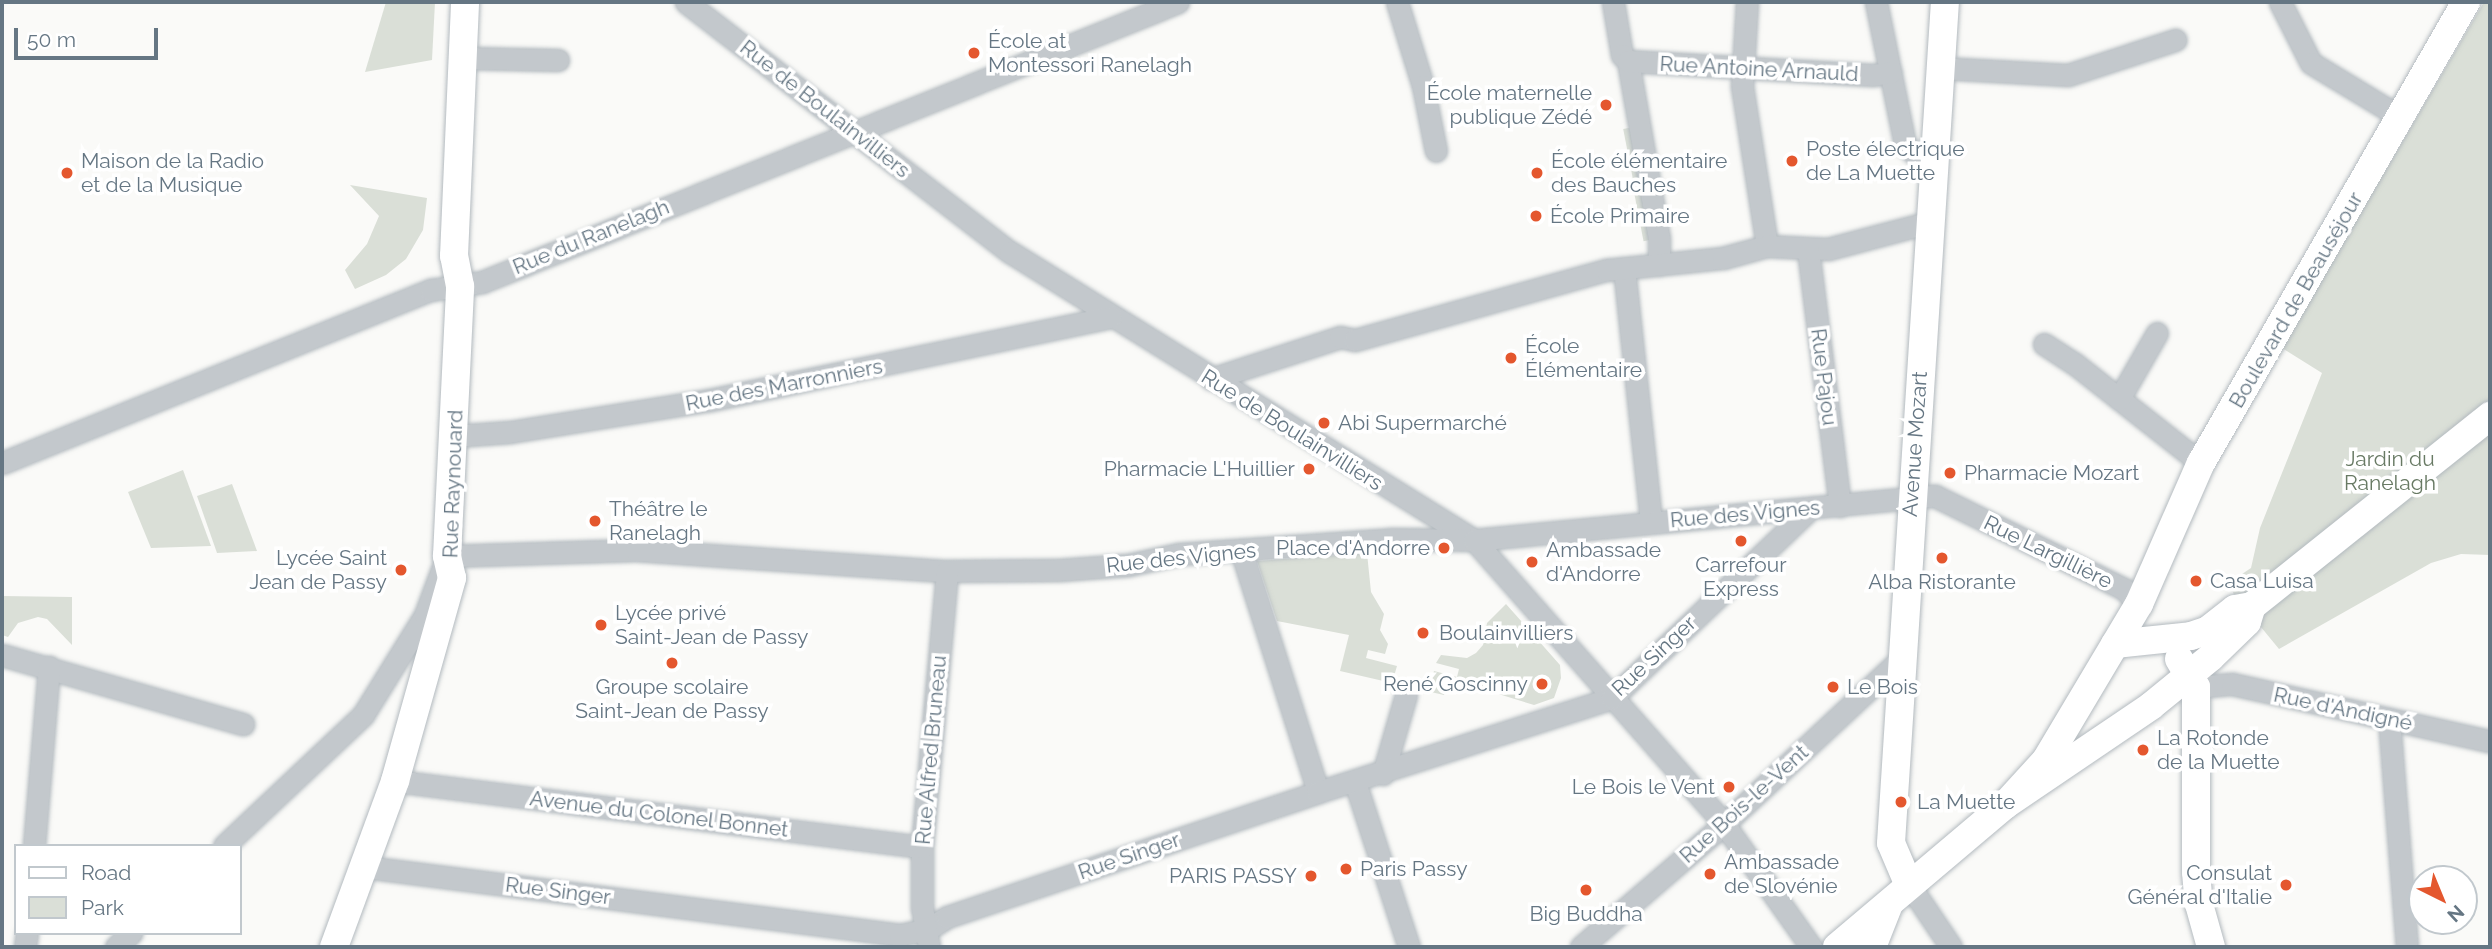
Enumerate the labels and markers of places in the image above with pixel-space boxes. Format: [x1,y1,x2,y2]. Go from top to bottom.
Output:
place label: École at Montessori Ranelagh [988,28,1192,78]
marker: École at Montessori Ranelagh [966,45,982,61]
place label: École maternelle publique Zédé [1427,80,1592,130]
marker: École maternelle publique Zédé [1598,97,1614,113]
place label: Poste électrique de La Muette [1806,136,1965,186]
place label: Maison de la Radio et de la Musique [81,148,264,198]
place label: École élémentaire des Bauches [1551,148,1727,198]
marker: Poste électrique de La Muette [1784,153,1800,169]
marker: Maison de la Radio et de la Musique [59,165,75,181]
marker: École élémentaire des Bauches [1529,165,1545,181]
place label: École Primaire [1550,203,1689,229]
marker: École Primaire [1528,208,1544,224]
place label: École Élémentaire [1525,333,1642,383]
marker: École Élémentaire [1503,350,1519,366]
place label: Abi Supermarché [1338,410,1507,436]
marker: Abi Supermarché [1316,415,1332,431]
place label: Pharmacie L'Huillier [1104,456,1295,482]
place label: Pharmacie Mozart [1964,460,2139,486]
marker: Pharmacie L'Huillier [1301,461,1317,477]
marker: Pharmacie Mozart [1942,465,1958,481]
place label: Théâtre le Ranelagh [609,496,708,546]
marker: Théâtre le Ranelagh [587,513,603,529]
marker: Carrefour Express [1733,533,1749,549]
place label: Place d'Andorre [1276,535,1430,561]
place label: Ambassade d'Andorre [1546,537,1661,587]
marker: Place d'Andorre [1436,540,1452,556]
place label: Lycée Saint Jean de Passy [249,545,387,595]
marker: Alba Ristorante [1934,550,1950,566]
place label: Carrefour Express [1695,552,1787,602]
marker: Ambassade d'Andorre [1524,554,1540,570]
marker: Lycée Saint Jean de Passy [393,562,409,578]
place label: Casa Luisa [2210,568,2314,594]
place label: Alba Ristorante [1868,569,2016,595]
marker: Casa Luisa [2188,573,2204,589]
place label: Lycée privé Saint-Jean de Passy [615,600,808,650]
marker: Lycée privé Saint-Jean de Passy [593,617,609,633]
place label: Boulainvilliers [1439,620,1573,646]
marker: Boulainvilliers [1413,623,1433,643]
marker: Groupe scolaire Saint-Jean de Passy [664,655,680,671]
place label: René Goscinny [1383,671,1528,697]
place label: Groupe scolaire Saint-Jean de Passy [575,674,769,724]
place label: Le Bois [1847,674,1918,700]
marker: René Goscinny [1534,676,1550,692]
marker: Le Bois [1825,679,1841,695]
place label: La Rotonde de la Muette [2157,725,2280,775]
marker: La Rotonde de la Muette [2135,742,2151,758]
place label: Le Bois le Vent [1571,774,1715,800]
marker: Le Bois le Vent [1721,779,1737,795]
place label: La Muette [1917,789,2015,815]
marker: La Muette [1891,792,1911,812]
place label: Ambassade de Slovénie [1724,849,1839,899]
place label: Paris Passy [1360,856,1468,882]
place label: Consulat Général d'Italie [2127,860,2272,910]
marker: Paris Passy [1338,861,1354,877]
place label: PARIS PASSY [1169,863,1297,889]
marker: Ambassade de Slovénie [1702,866,1718,882]
marker: PARIS PASSY [1303,868,1319,884]
marker: Consulat Général d'Italie [2278,877,2294,893]
marker: Big Buddha [1578,882,1594,898]
place label: Big Buddha [1529,901,1643,927]

